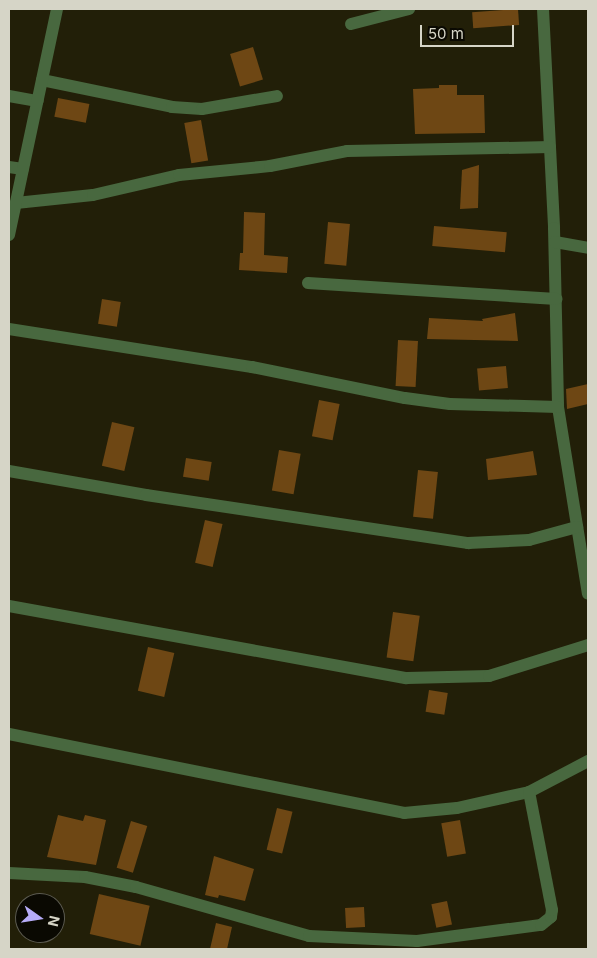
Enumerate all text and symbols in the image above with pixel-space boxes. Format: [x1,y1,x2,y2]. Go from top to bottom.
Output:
scale bar [422,15,516,47]
text: 50 m [428,24,464,43]
north arrow [15,893,65,943]
text: N [45,914,64,928]

